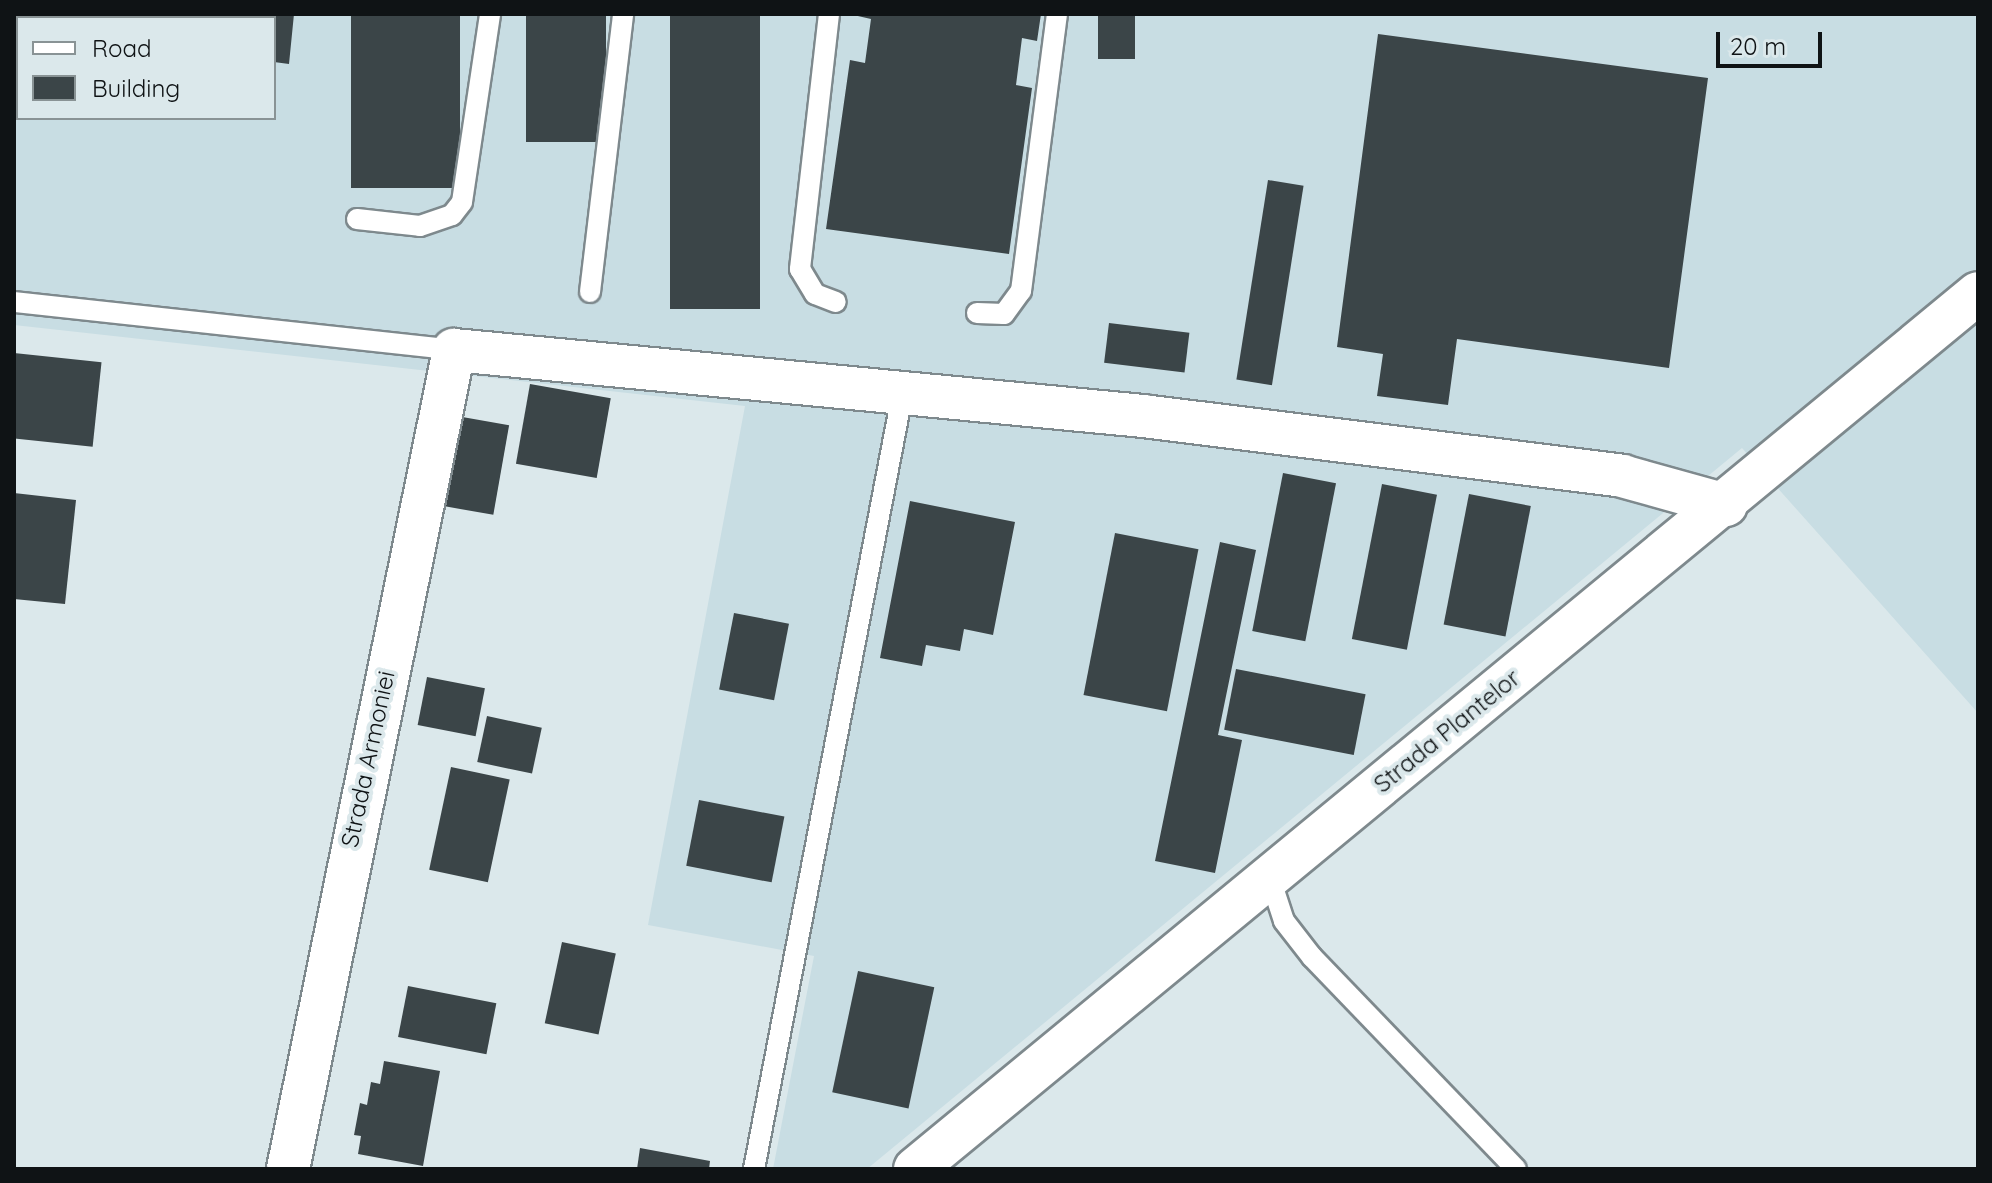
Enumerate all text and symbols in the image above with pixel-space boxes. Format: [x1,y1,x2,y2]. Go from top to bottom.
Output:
legend [16,16,276,120]
scale bar [1720,16,1826,66]
text: 20 m [1730,31,1786,61]
text: Road [92,33,152,63]
text: Building [92,73,180,103]
street label: Strada Plantelor [1368,663,1526,799]
street label: Strada Armoniei [335,668,401,850]

